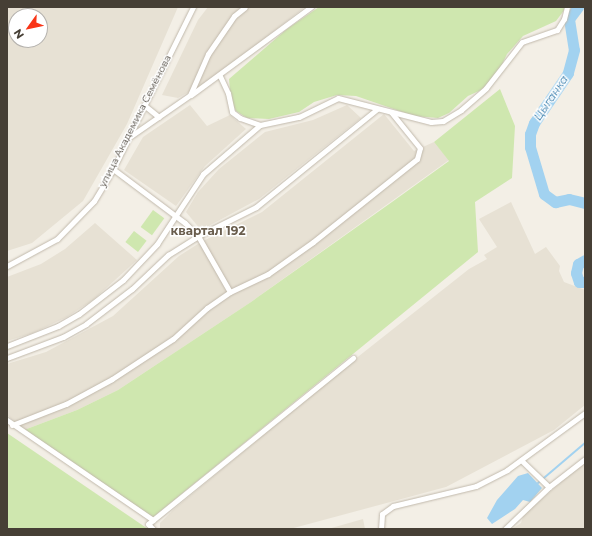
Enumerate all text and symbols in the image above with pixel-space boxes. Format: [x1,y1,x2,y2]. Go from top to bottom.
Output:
north arrow [8,8,48,48]
text: N [10,26,27,42]
street label: улица Академика Семёнова [96,53,174,189]
water label: Цыганка [531,73,571,123]
district label: квартал 192 [171,224,245,238]

